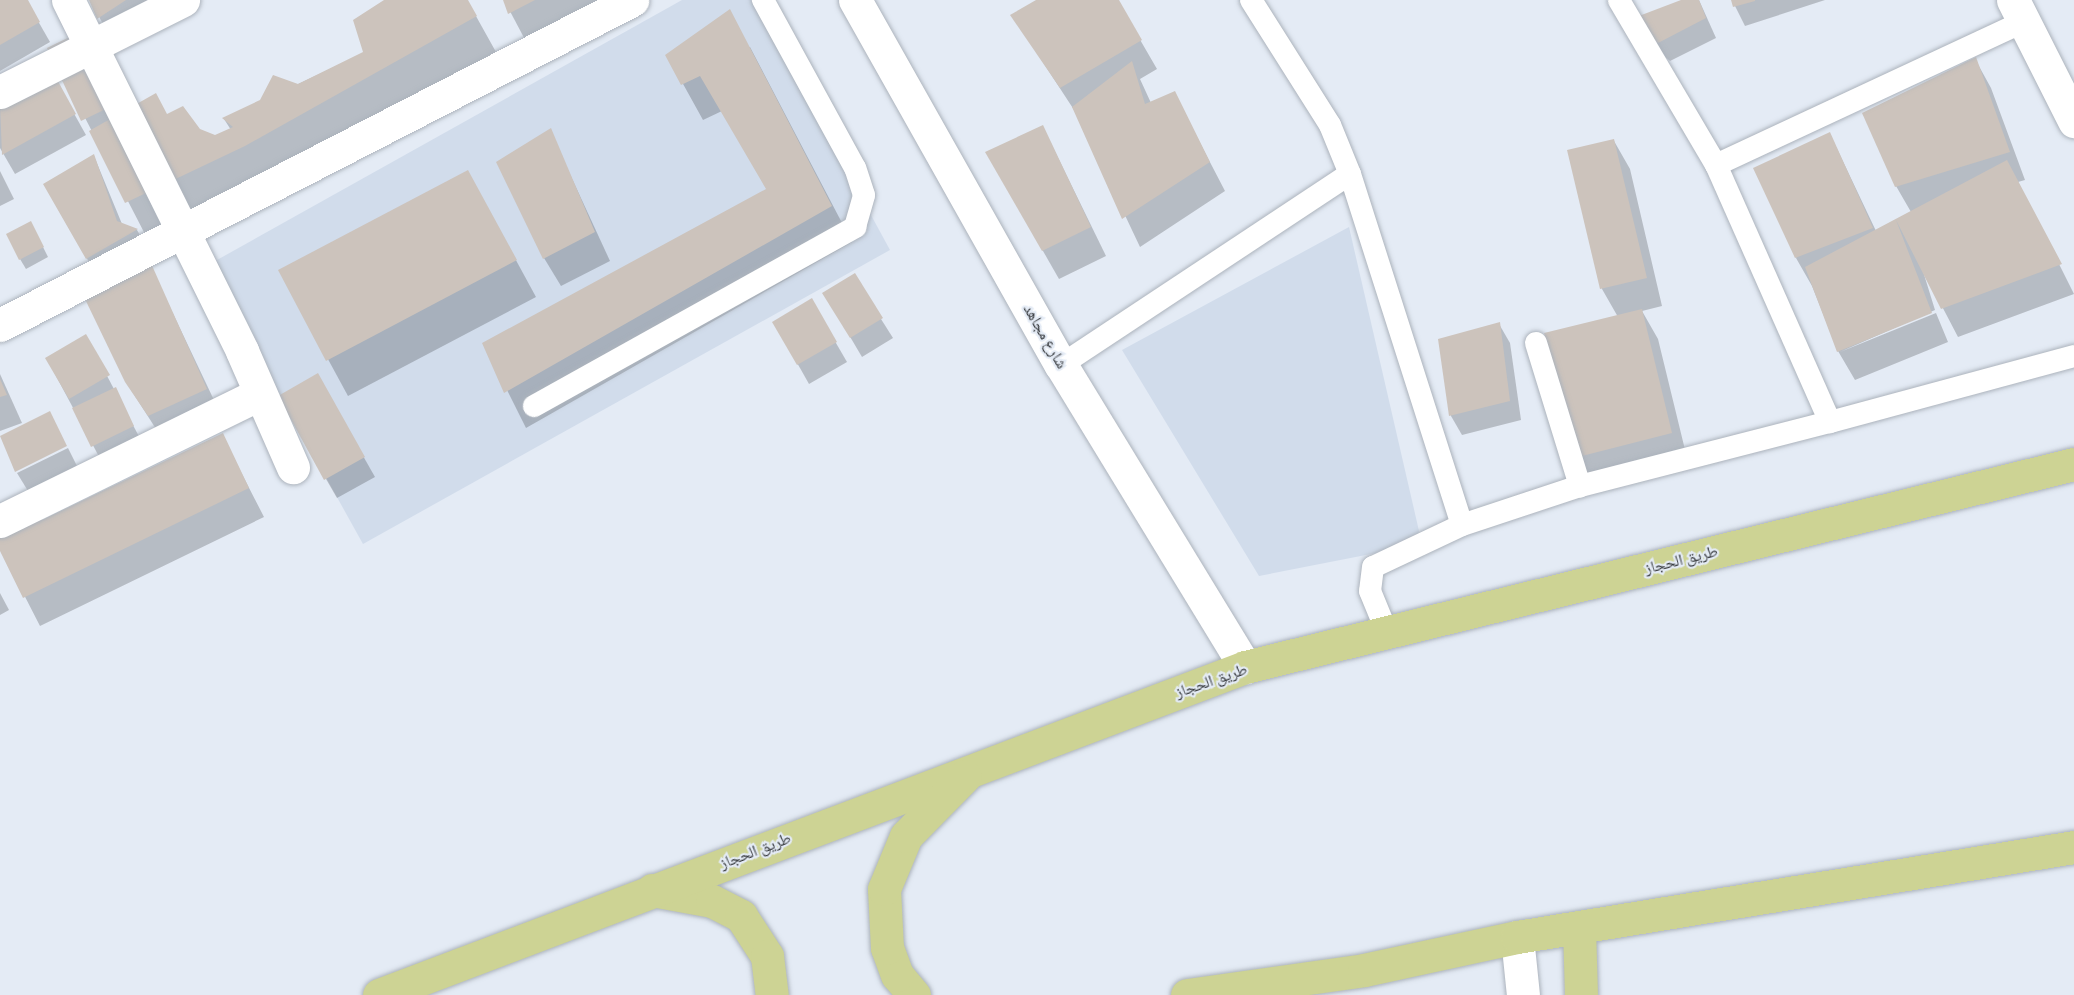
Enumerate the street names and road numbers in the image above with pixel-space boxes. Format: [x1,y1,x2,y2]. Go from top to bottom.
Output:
street label: شارع مجاهد [1020,300,1072,372]
street label: طريق الحجاز [1642,541,1720,577]
street label: طريق الحجاز [1172,659,1250,701]
street label: طريق الحجاز [717,828,793,872]

